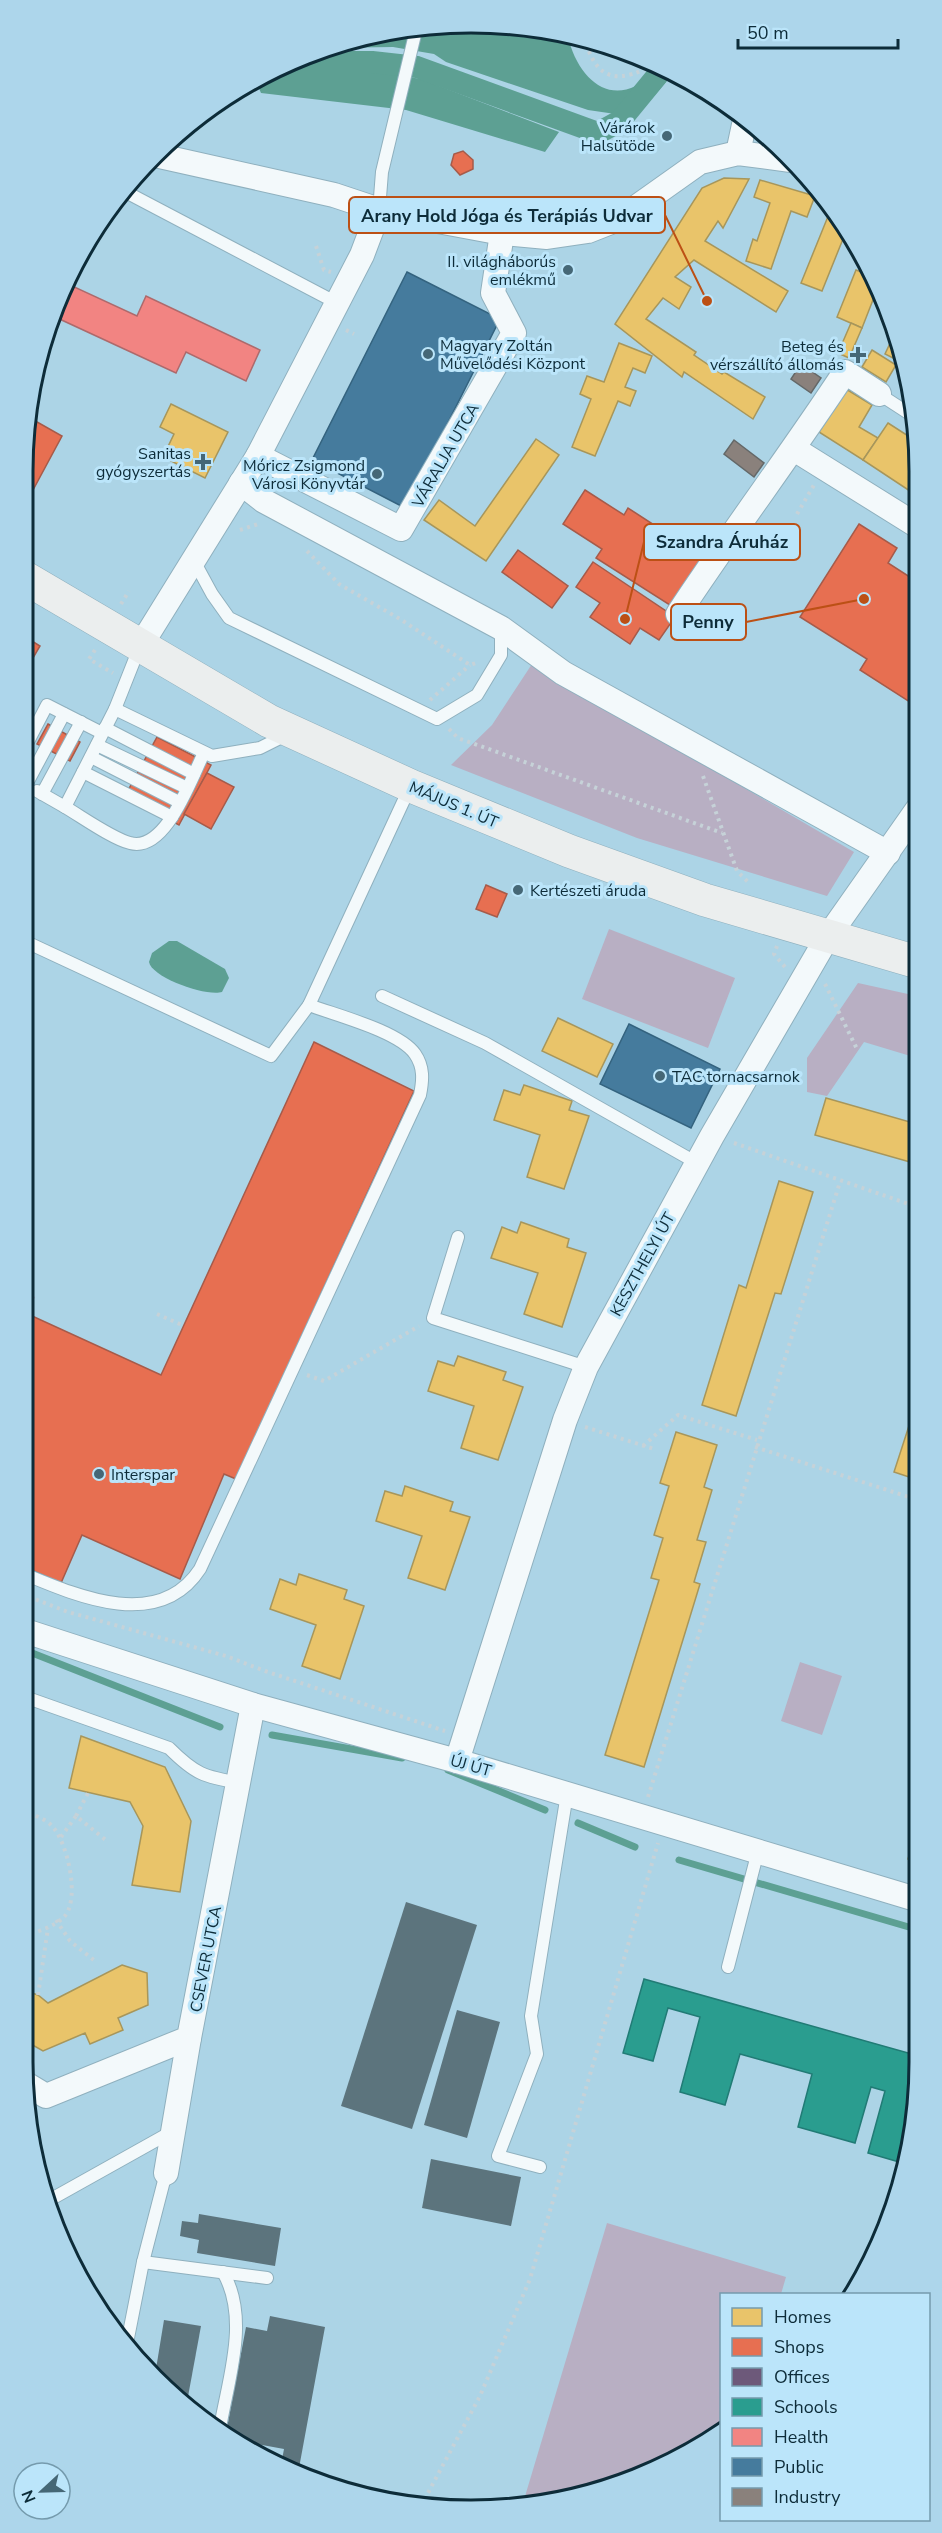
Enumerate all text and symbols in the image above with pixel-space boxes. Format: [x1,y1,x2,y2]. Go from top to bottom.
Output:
scale bar [738,12,898,50]
text: 50 m [747,21,789,45]
place label: Várárok Halsütöde [581,117,656,157]
marker: Várárok Halsütöde [660,129,674,143]
callout: Arany Hold Jóga és Terápiás Udvar [349,197,665,233]
text: Arany Hold Jóga és Terápiás Udvar [361,204,653,228]
place label: II. világháborús emlékmű [447,251,556,291]
marker: II. világháborús emlékmű [561,263,575,277]
place label: Magyary Zoltán Művelődési Központ [440,335,586,375]
place label: Beteg és vérszállító állomás [710,336,844,376]
marker: Beteg és vérszállító állomás [849,346,867,364]
marker: Magyary Zoltán Művelődési Központ [421,347,435,361]
street label: VÁRALJA UTCA [407,399,485,513]
place label: Sanitas gyógyszertás [96,443,191,483]
marker: Sanitas gyógyszertás [196,455,210,469]
place label: Móricz Zsigmond Városi Könyvtár [243,455,365,495]
marker: Móricz Zsigmond Városi Könyvtár [370,467,384,481]
callout: Szandra Áruház [644,524,800,560]
text: Szandra Áruház [656,530,789,554]
callout: Penny [671,604,746,640]
text: Penny [682,610,734,634]
street label: MÁJUS 1. ÚT [406,776,502,834]
place label: Kertészeti áruda [530,880,646,902]
marker: Kertészeti áruda [511,883,525,897]
place label: TAC tornacsarnok [672,1066,801,1088]
marker: TAC tornacsarnok [653,1069,667,1083]
street label: KESZTHELYI ÚT [605,1208,681,1320]
place label: Interspar [111,1464,175,1486]
marker: Interspar [92,1467,106,1481]
street label: ÚJ ÚT [448,1750,494,1782]
street label: CSEVER UTCA [185,1904,227,2014]
legend [720,2293,930,2521]
text: Homes [774,2305,831,2329]
text: Shops [774,2335,824,2359]
text: Offices [774,2365,830,2389]
text: Schools [774,2395,838,2419]
text: Health [774,2425,829,2449]
text: Public [774,2455,824,2479]
north arrow [12,2461,72,2521]
text: Industry [774,2485,841,2509]
text: N [17,2487,41,2506]

